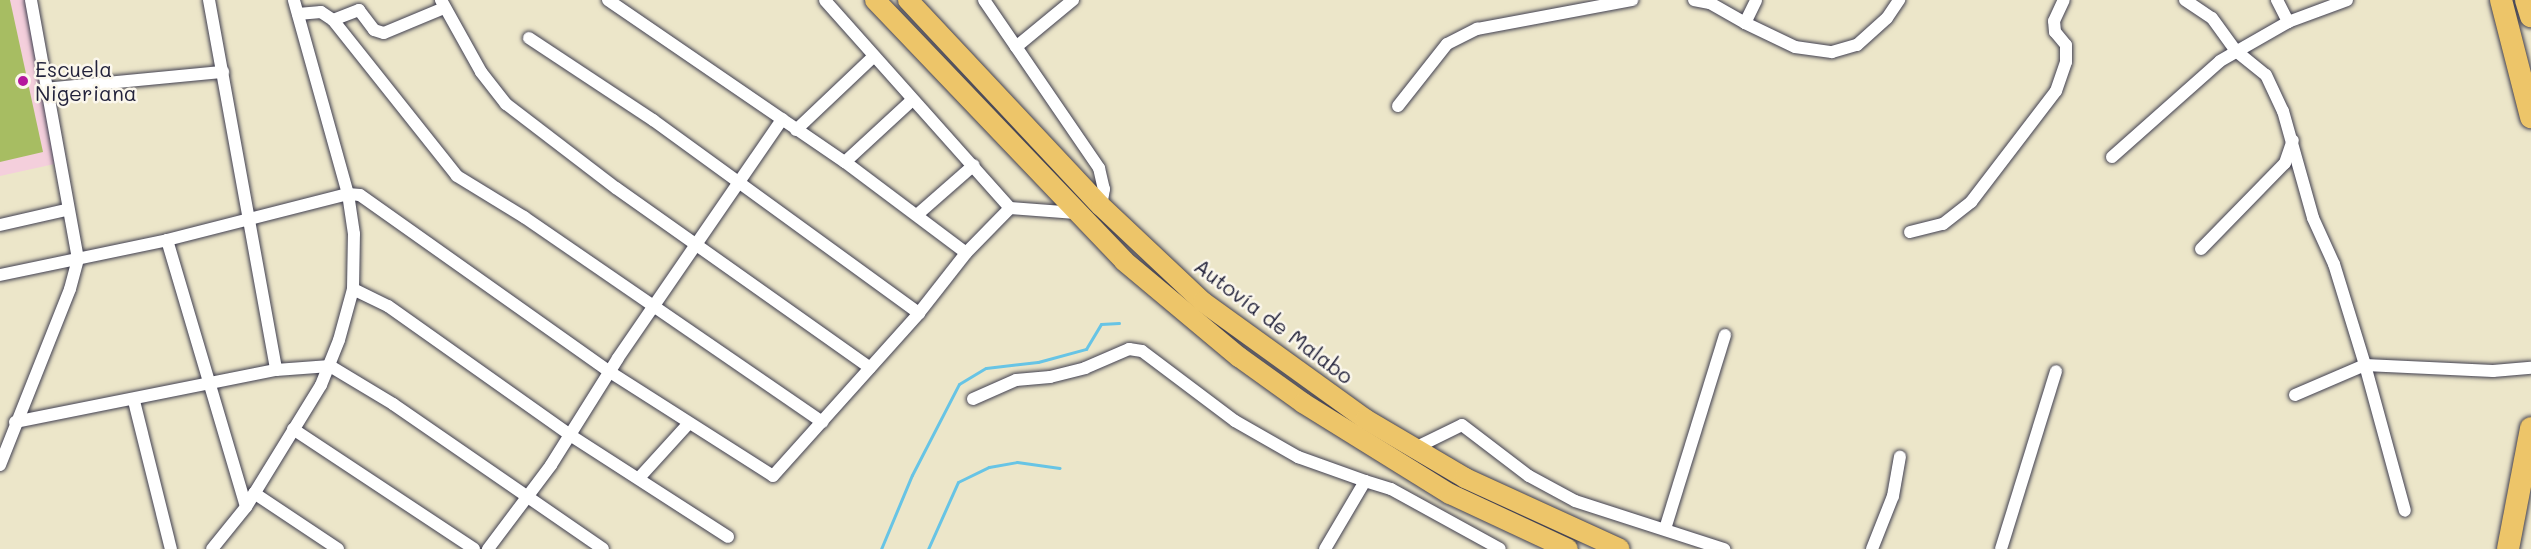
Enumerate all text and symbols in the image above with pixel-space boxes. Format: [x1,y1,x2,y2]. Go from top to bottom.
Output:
place label: Escuela Nigeriana [35,56,137,106]
marker: Escuela Nigeriana [16,74,30,88]
street label: Autovía de Malabo [1190,253,1358,389]

